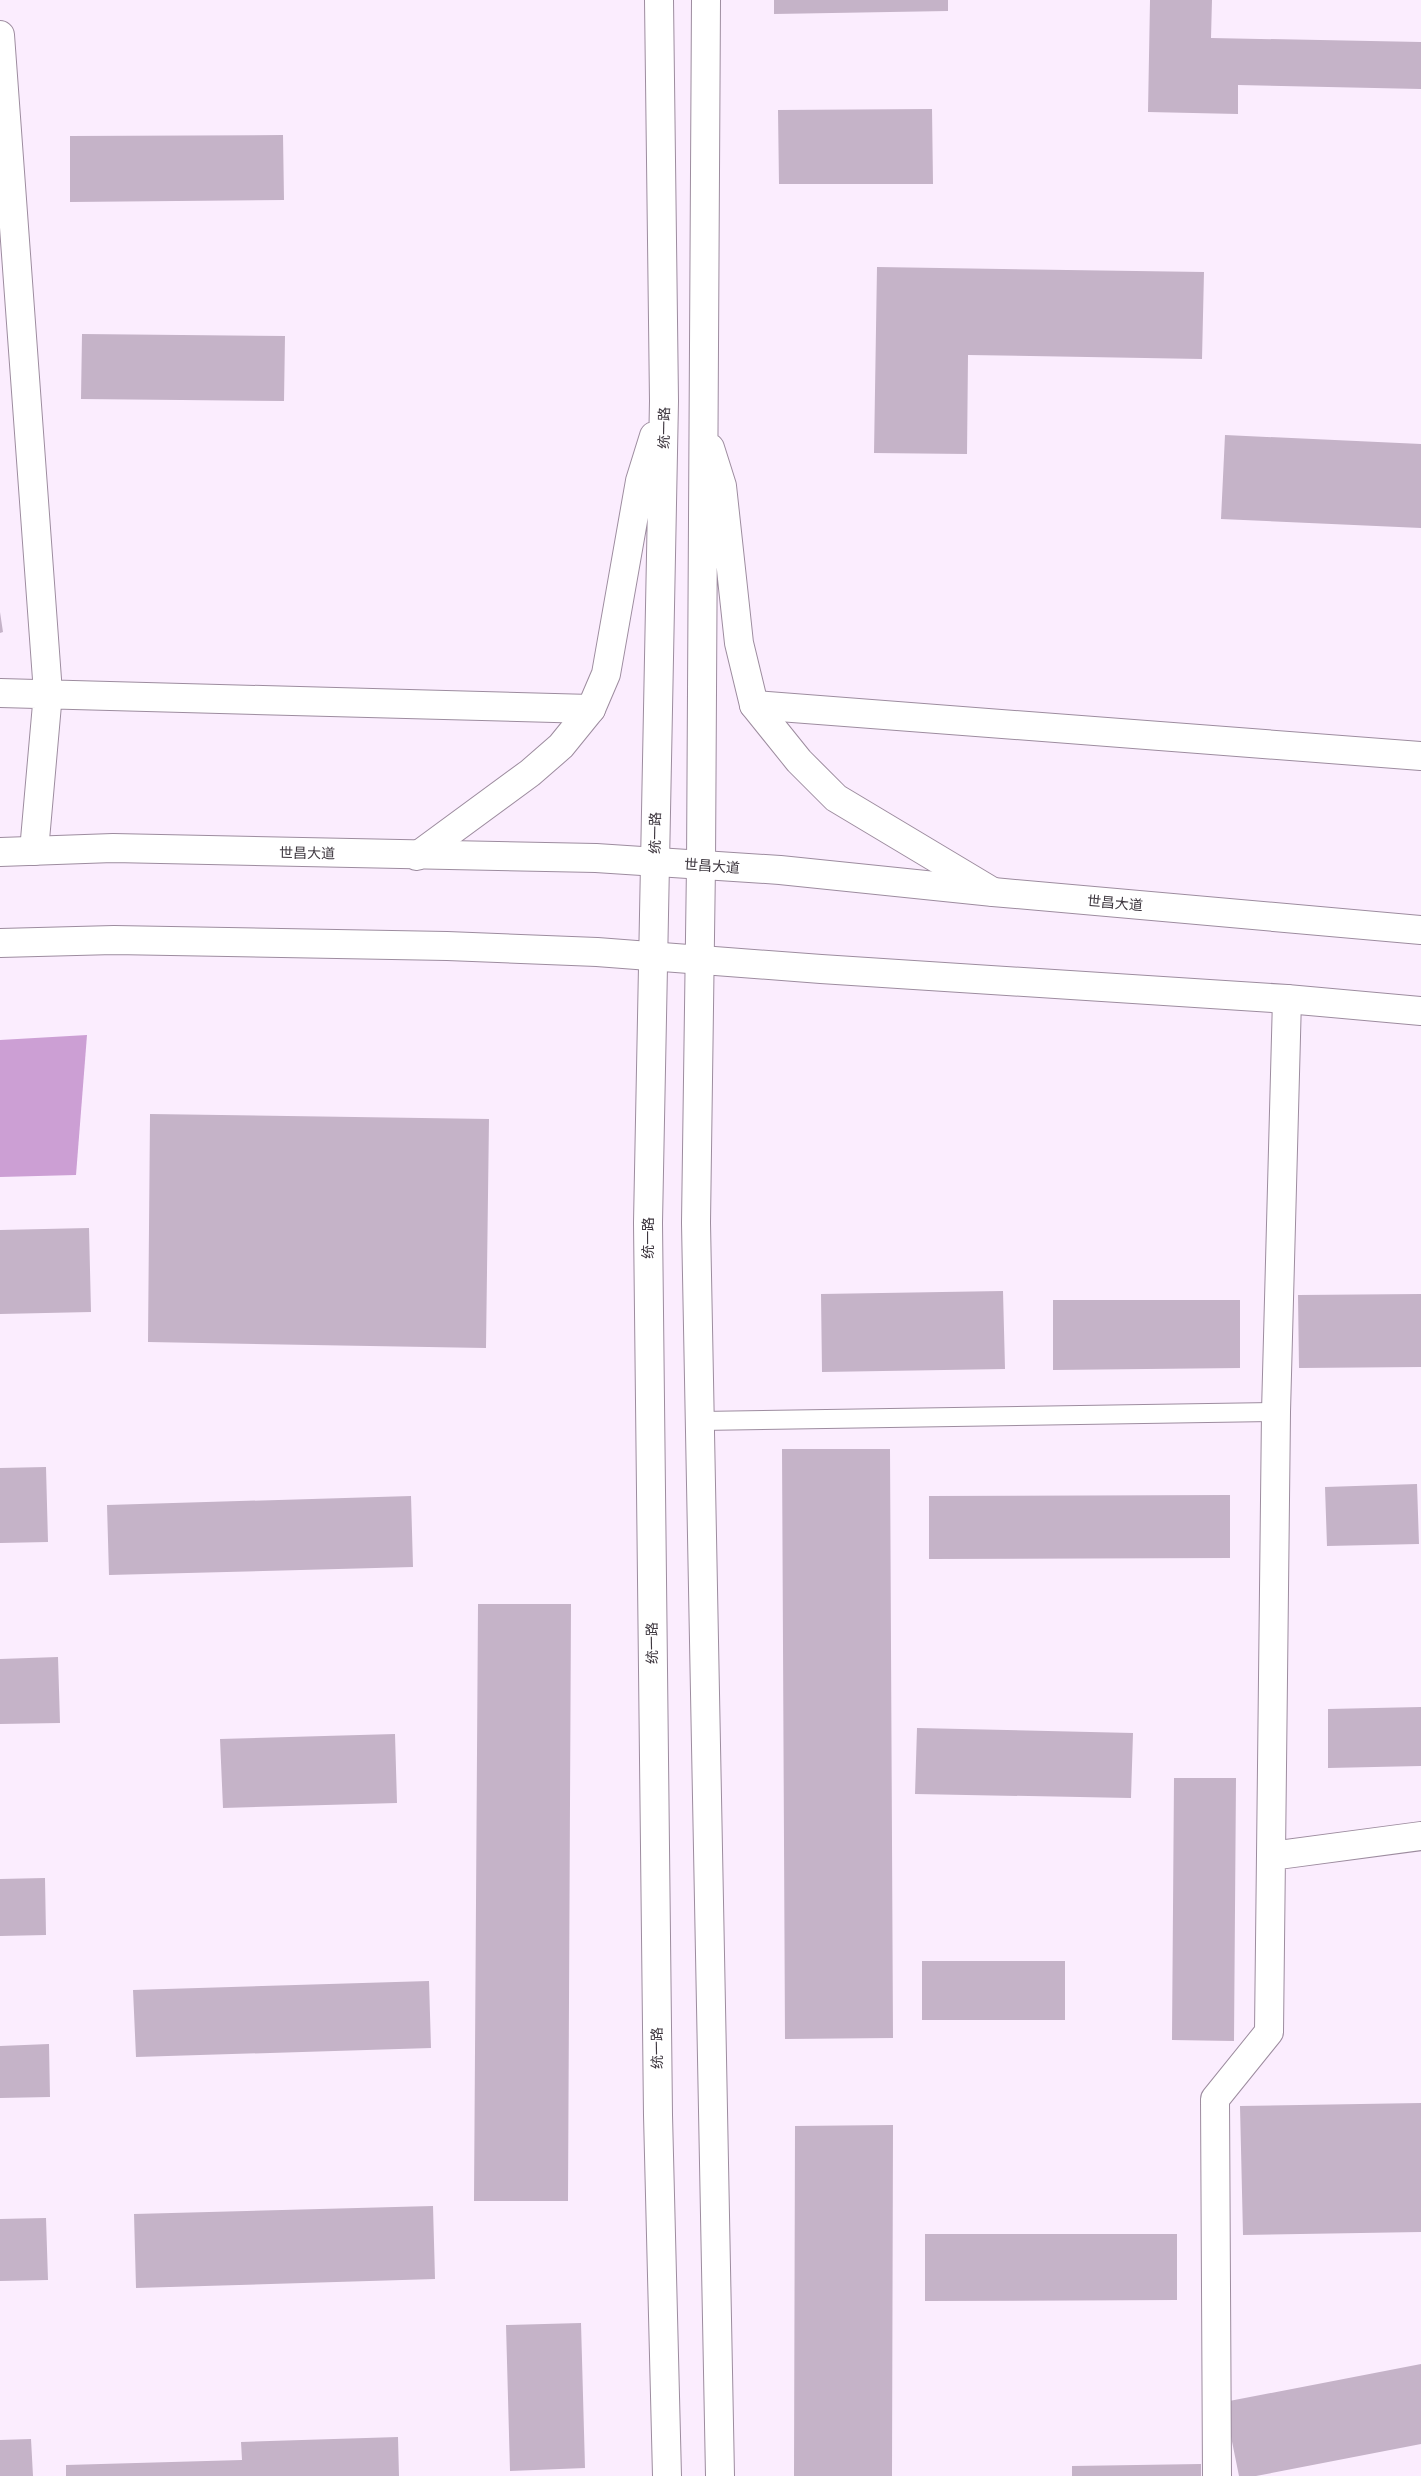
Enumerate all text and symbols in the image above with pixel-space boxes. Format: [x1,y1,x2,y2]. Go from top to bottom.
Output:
street label: 统一路 [655,407,672,449]
street label: 统一路 [646,812,663,854]
street label: 世昌大道 [279,844,335,861]
street label: 世昌大道 [684,855,741,876]
street label: 世昌大道 [1086,892,1144,913]
street label: 统一路 [639,1217,656,1259]
street label: 统一路 [643,1622,660,1664]
street label: 统一路 [648,2027,665,2069]

